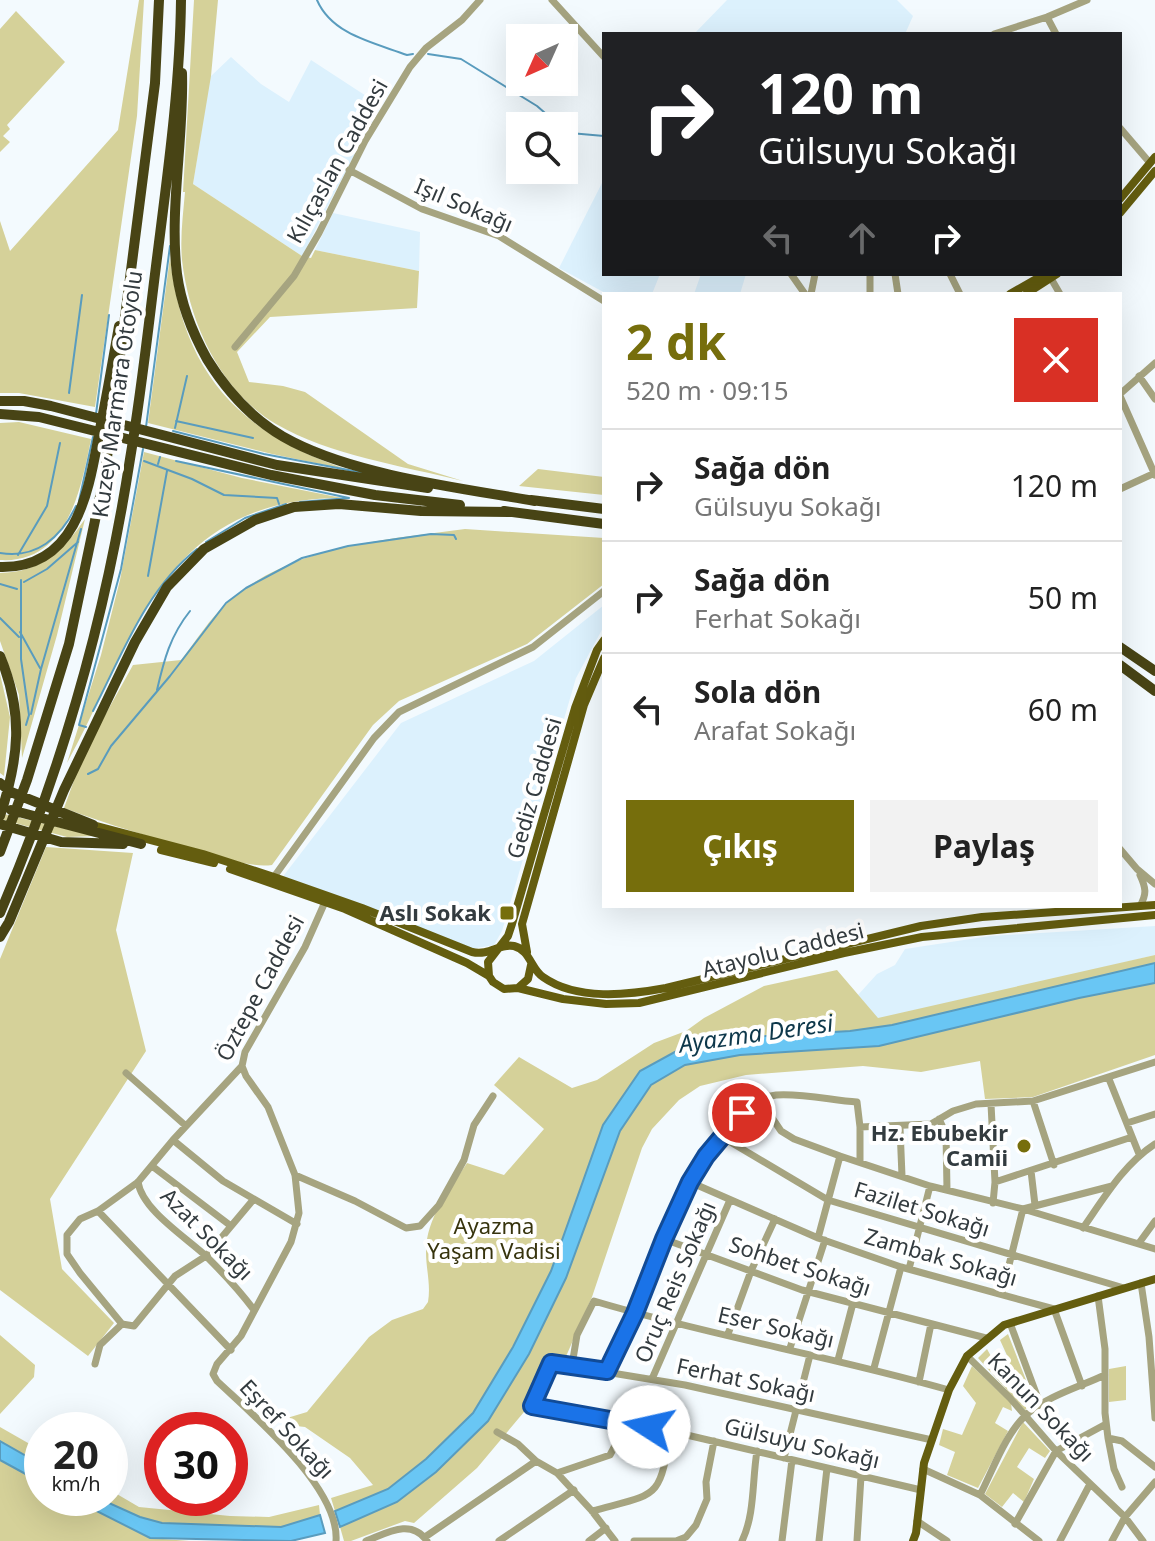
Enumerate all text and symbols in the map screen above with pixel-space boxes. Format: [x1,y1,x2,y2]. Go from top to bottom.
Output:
north arrow [506,24,578,96]
map controls [506,24,578,184]
text: 120 m [758,54,923,130]
icon: right [626,64,730,168]
street label: Kılıçaslan Caddesi [279,73,394,248]
button: search [506,112,578,184]
text: Gülsuyu Sokağı [758,126,1018,175]
street label: Işıl Sokağı [411,170,518,238]
icon: left [756,216,800,260]
icon: ahead [840,216,884,260]
icon: right [924,216,968,260]
street label: Kuzey Marmara Otoyolu [84,268,148,519]
text: 2 dk [626,309,726,374]
button: close [1014,318,1098,402]
text: 520 m · 09:15 [626,372,789,408]
text: Sağa dön [694,447,830,488]
icon: right [626,463,670,507]
text: 120 m [1011,465,1098,506]
text: Gülsuyu Sokağı [694,488,882,524]
text: Sağa dön [694,559,830,600]
icon: right [626,575,670,619]
text: 50 m [1028,577,1098,618]
text: Ferhat Sokağı [694,600,861,636]
text: Sola dön [694,671,821,712]
icon: left [626,687,670,731]
text: 60 m [1028,689,1098,730]
text: Arafat Sokağı [694,712,856,748]
street label: Gediz Caddesi [499,714,568,862]
button: Çıkış [626,800,854,892]
button: Paylaş [870,800,1098,892]
place label: Aslı Sokak [380,897,491,927]
marker: Aslı Sokak [498,904,516,922]
street label: Öztepe Caddesi [208,909,310,1066]
street label: Atayolu Caddesi [699,914,867,984]
water label: Ayazma Deresi [675,1005,836,1060]
pin [708,1079,776,1147]
icon: arrive [720,1091,764,1135]
place label: Hz. Ebubekir Camii [871,1117,1008,1172]
marker: Hz. Ebubekir Camii [1015,1137,1033,1155]
street label: Fazilet Sokağı [851,1173,994,1243]
street label: Azat Sokağı [155,1181,260,1286]
street label: Oruç Reis Sokağı [627,1196,722,1367]
park label: Ayazma Yaşam Vadisi [427,1210,561,1265]
street label: Zambak Sokağı [861,1220,1021,1292]
street label: Sohbet Sokağı [726,1228,875,1302]
street label: Eser Sokağı [715,1298,837,1354]
street label: Kanun Sokağı [982,1345,1102,1467]
street label: Ferhat Sokağı [674,1350,818,1408]
street label: Eşref Sokağı [234,1372,342,1485]
position arrow [607,1385,691,1469]
street label: Gülsuyu Sokağı [722,1410,883,1474]
speed limit sign: 30 [144,1412,248,1516]
text: 20 [53,1426,99,1481]
text: km/h [51,1470,101,1497]

